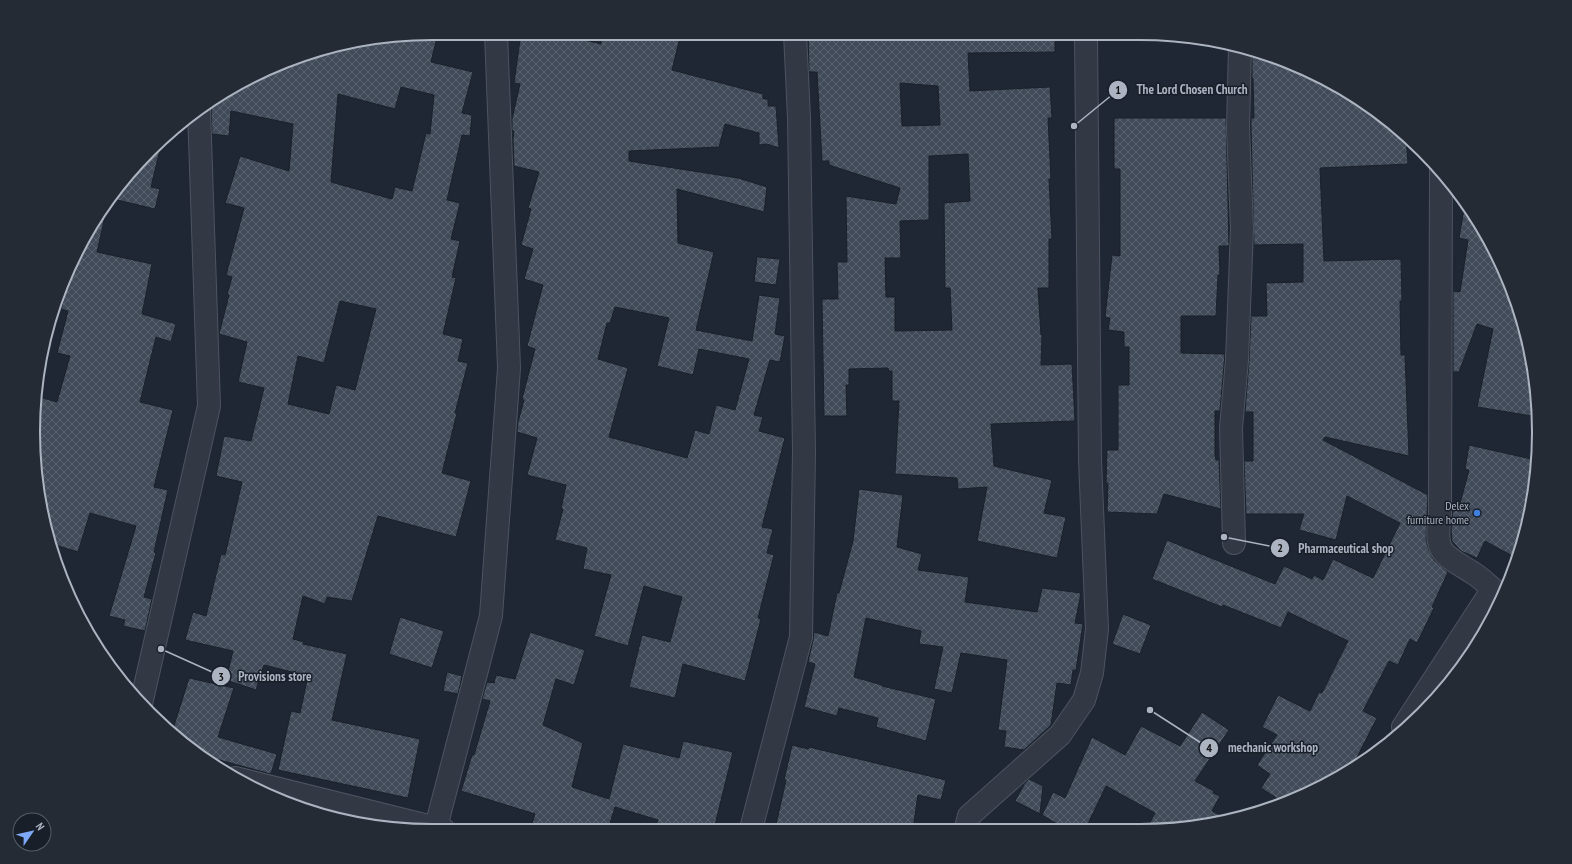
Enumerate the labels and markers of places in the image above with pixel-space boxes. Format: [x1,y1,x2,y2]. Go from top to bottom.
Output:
callout: The Lord Chosen Church [1108,77,1256,102]
place label: Delex furniture home [1407,498,1469,527]
marker: Delex furniture home [1472,508,1482,518]
callout: Pharmaceutical shop [1270,536,1401,561]
callout: Provisions store [211,664,320,689]
callout: mechanic workshop [1199,735,1326,760]

